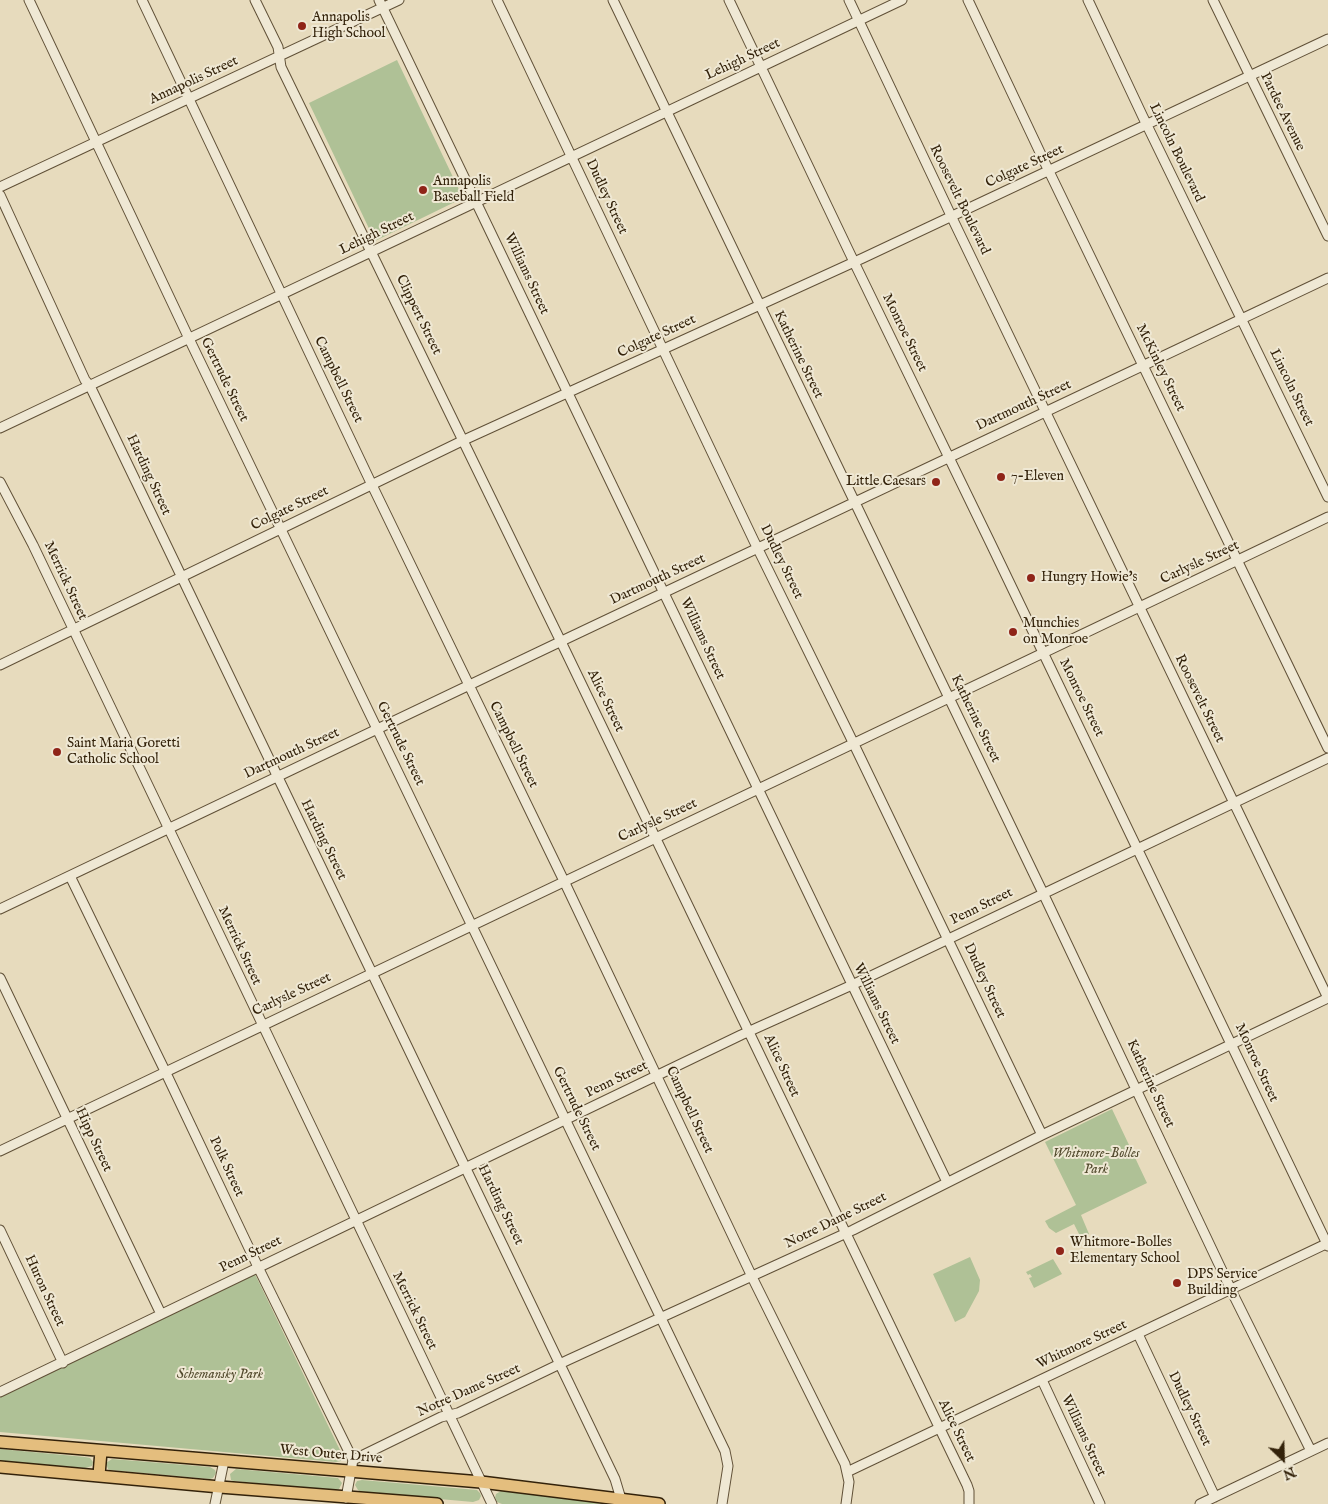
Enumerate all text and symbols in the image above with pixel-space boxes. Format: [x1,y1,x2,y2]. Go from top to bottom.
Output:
place label: Annapolis High School [312,10,385,42]
marker: Annapolis High School [296,20,308,32]
street label: Lehigh Street [703,35,783,85]
street label: Annapolis Street [147,53,241,109]
street label: Pardee Avenue [1256,70,1308,154]
street label: Lincoln Boulevard [1145,101,1207,205]
street label: Roosevelt Boulevard [925,142,993,258]
street label: Colgate Street [983,142,1067,192]
street label: Dudley Street [581,157,631,237]
place label: Annapolis Baseball Field [433,174,514,206]
marker: Annapolis Baseball Field [417,184,429,196]
street label: Lehigh Street [337,209,417,259]
street label: Williams Street [500,231,552,317]
street label: Clippert Street [391,272,445,358]
street label: Monroe Street [878,291,930,375]
street label: Katherine Street [770,308,826,402]
street label: Colgate Street [615,312,699,362]
street label: McKinley Street [1132,322,1188,414]
street label: Campbell Street [310,334,366,426]
street label: Gertrude Street [196,335,252,425]
street label: Lincoln Street [1265,347,1317,429]
street label: Dartmouth Street [974,377,1074,435]
street label: Harding Street [122,432,174,518]
place label: 7-Eleven [1011,469,1064,485]
marker: 7-Eleven [995,471,1007,483]
place label: Little Caesars [846,474,926,490]
marker: Little Caesars [930,476,942,488]
street label: Colgate Street [249,483,331,535]
street label: Dudley Street [756,522,806,602]
street label: Carlysle Street [1158,537,1242,589]
street label: Merrick Street [39,539,91,623]
street label: Dartmouth Street [608,551,708,609]
place label: Hungry Howie's [1041,570,1137,586]
marker: Hungry Howie's [1025,572,1037,584]
street label: Williams Street [676,596,728,682]
place label: Munchies on Monroe [1023,616,1088,648]
marker: Munchies on Monroe [1007,626,1019,638]
street label: Roosevelt Street [1170,652,1228,746]
street label: Monroe Street [1055,656,1107,740]
street label: Alice Street [583,667,627,735]
street label: Katherine Street [947,672,1003,766]
street label: Gertrude Street [372,699,428,789]
street label: Campbell Street [485,699,541,791]
street label: Dartmouth Street [242,725,342,783]
place label: Saint Maria Goretti Catholic School [67,736,180,769]
marker: Saint Maria Goretti Catholic School [51,746,63,758]
street label: Carlysle Street [616,795,700,847]
street label: Harding Street [296,797,350,883]
street label: Penn Street [948,885,1016,929]
street label: Merrick Street [213,904,265,988]
street label: Dudley Street [959,941,1009,1021]
street label: Williams Street [849,961,903,1047]
street label: Carlysle Street [250,969,334,1021]
street label: Monroe Street [1230,1021,1282,1105]
street label: Alice Street [759,1032,803,1100]
street label: Katherine Street [1122,1037,1178,1131]
street label: Penn Street [583,1058,651,1102]
street label: Gertrude Street [548,1064,604,1154]
street label: Campbell Street [662,1064,716,1156]
street label: Hipp Street [71,1105,115,1175]
street label: Polk Street [205,1134,247,1200]
park label: Whitmore-Bolles Park [1052,1146,1140,1178]
street label: Harding Street [473,1162,527,1248]
street label: Notre Dame Street [782,1189,890,1253]
street label: Penn Street [217,1233,285,1277]
place label: Whitmore-Bolles Elementary School [1070,1235,1180,1268]
marker: Whitmore-Bolles Elementary School [1054,1245,1066,1257]
street label: Huron Street [20,1253,68,1329]
place label: DPS Service Building [1187,1267,1258,1300]
street label: Merrick Street [388,1269,440,1353]
marker: DPS Service Building [1171,1277,1183,1289]
street label: Whitmore Street [1034,1317,1130,1373]
street label: Notre Dame Street [415,1361,523,1421]
park label: Schemansky Park [177,1367,263,1383]
street label: Dudley Street [1164,1369,1214,1449]
street label: Williams Street [1057,1393,1109,1479]
street label: Alice Street [934,1397,978,1465]
north arrow [1258,1434,1308,1484]
street label: West Outer Drive [279,1442,383,1468]
text: N [1280,1462,1298,1483]

